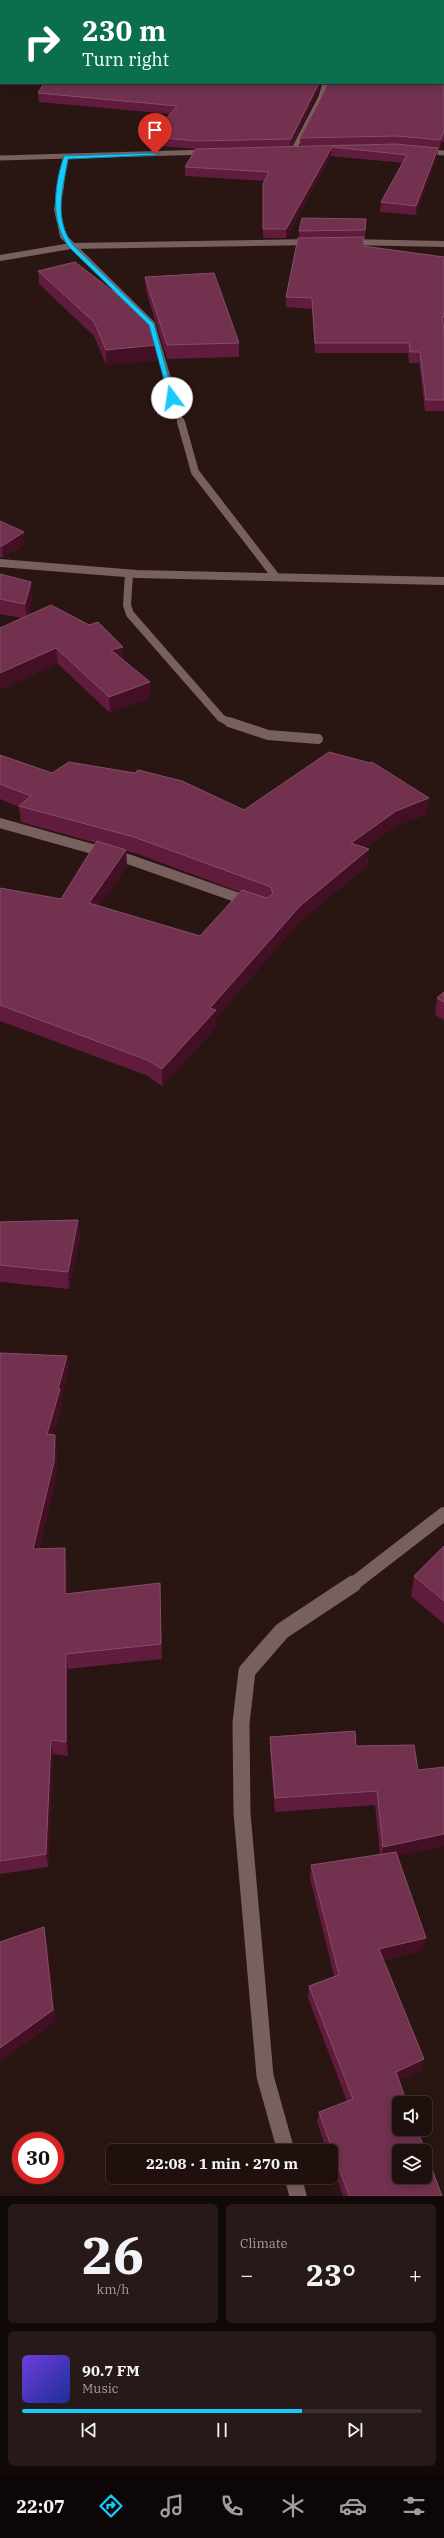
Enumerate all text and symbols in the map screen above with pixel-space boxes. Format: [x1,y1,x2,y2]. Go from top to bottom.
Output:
text: 230 m [82,12,166,49]
icon: right [16,16,68,68]
text: Turn right [82,48,169,71]
pin [138,113,172,154]
icon: arrive [144,119,166,141]
position arrow [151,377,193,419]
map controls [392,2096,432,2184]
button: sound [392,2096,432,2136]
speed limit sign: 30 [12,2132,64,2184]
button: layers [392,2144,432,2184]
text: 22:08 · 1 min · 270 m [146,2154,298,2173]
text: 26 [82,2221,144,2288]
text: Climate [240,2235,287,2252]
text: 23° [306,2255,356,2294]
text: − [240,2260,253,2289]
text: + [409,2260,422,2289]
text: km/h [97,2281,129,2298]
text: 90.7 FM [82,2361,140,2380]
text: Music [82,2380,119,2397]
icon: previous [78,2419,100,2441]
icon: pause [211,2419,233,2441]
icon: next [344,2419,366,2441]
icon: directions [97,2492,125,2520]
icon: music [158,2492,186,2520]
icon: phone [218,2492,246,2520]
icon: climate [279,2492,307,2520]
icon: car [339,2492,367,2520]
icon: filters [400,2492,428,2520]
text: 22:07 [16,2495,65,2518]

